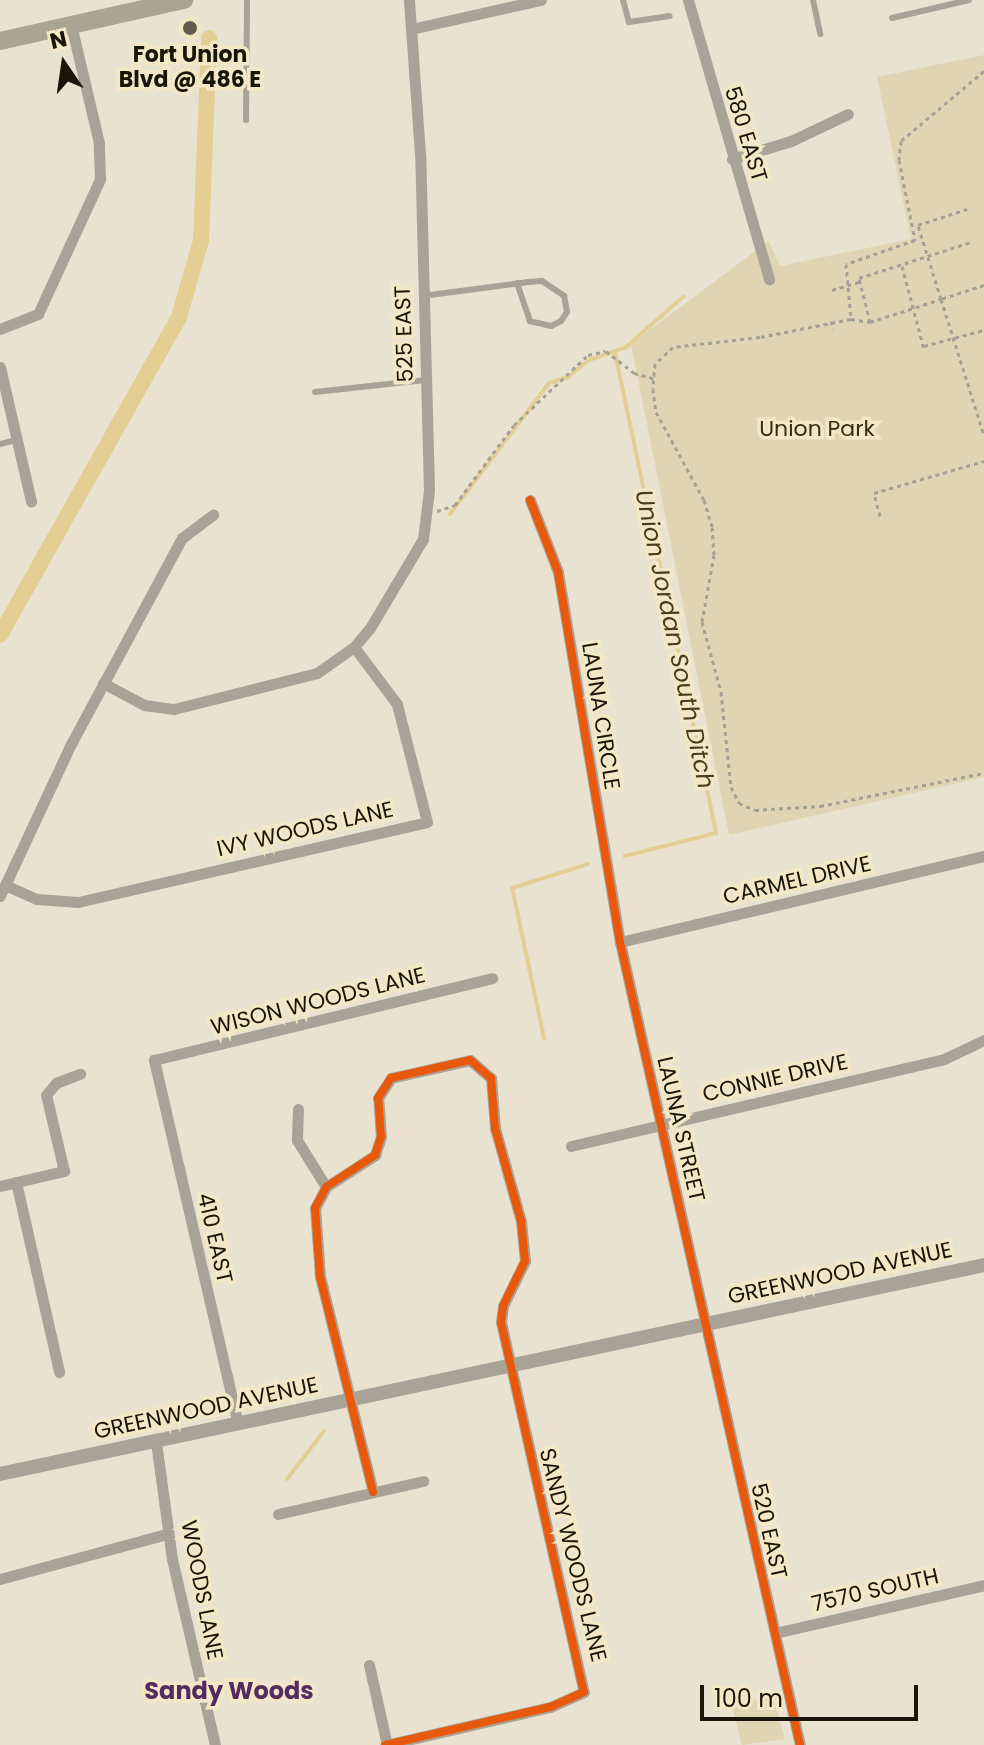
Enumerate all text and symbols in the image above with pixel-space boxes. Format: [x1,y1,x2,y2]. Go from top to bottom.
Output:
marker: Fort Union Blvd @ 486 E [181,19,199,37]
text: N [47,23,70,57]
north arrow [24,24,104,104]
place label: Fort Union Blvd @ 486 E [119,41,261,92]
street label: 580 EAST [719,83,773,185]
street label: 525 EAST [389,285,419,383]
park label: Union Park [759,416,875,442]
water label: Union Jordan South Ditch [629,487,721,791]
street label: LAUNA CIRCLE [576,640,626,792]
street label: IVY WOODS LANE [214,796,396,862]
street label: CARMEL DRIVE [720,850,874,910]
street label: WISON WOODS LANE [208,962,428,1040]
street label: CONNIE DRIVE [700,1048,850,1108]
street label: LAUNA STREET [651,1054,711,1204]
street label: 410 EAST [192,1190,238,1286]
street label: GREENWOOD AVENUE [725,1236,955,1310]
street label: GREENWOOD AVENUE [91,1371,321,1445]
street label: SANDY WOODS LANE [534,1446,612,1664]
street label: 520 EAST [745,1481,793,1581]
street label: WOODS LANE [176,1518,228,1662]
street label: 7570 SOUTH [809,1563,941,1617]
scale bar [704,1669,922,1719]
district label: Sandy Woods [144,1677,314,1705]
text: 100 m [714,1682,783,1715]

